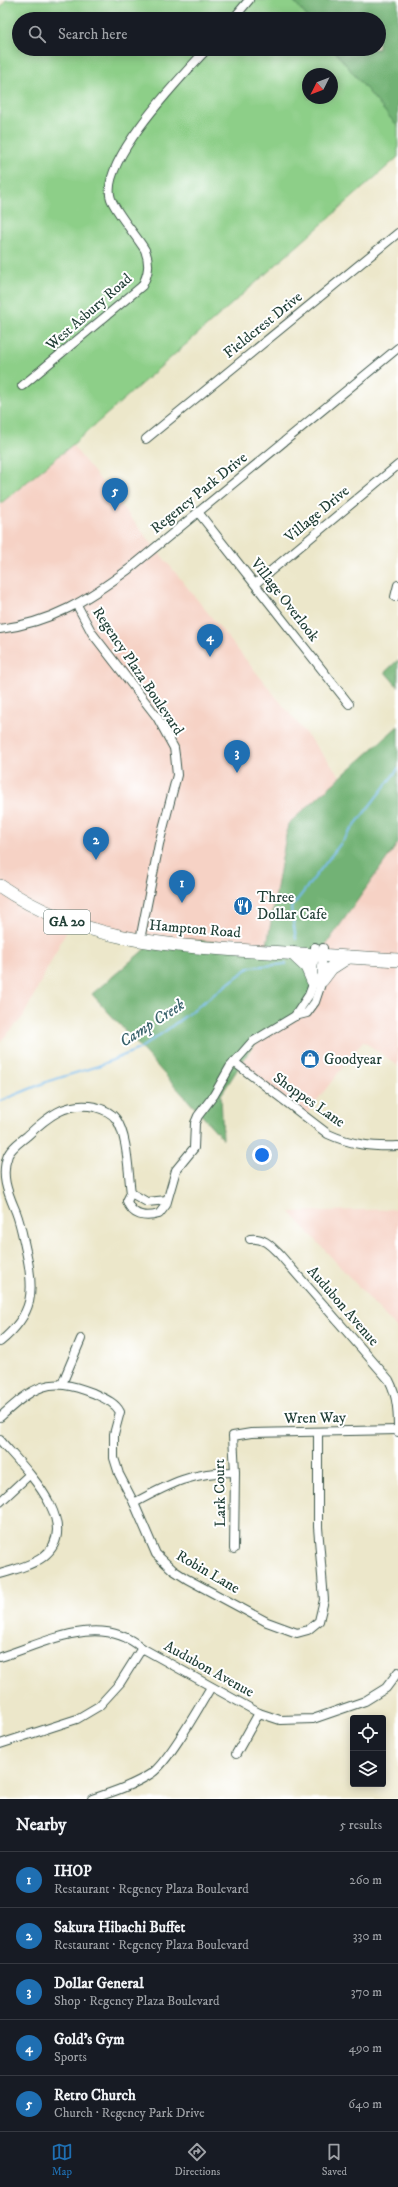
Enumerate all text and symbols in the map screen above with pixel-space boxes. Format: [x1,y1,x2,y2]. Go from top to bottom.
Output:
search box [12,12,386,56]
icon: search [26,23,48,45]
text: Search here [58,25,127,44]
north arrow [302,68,338,104]
street label: West Asbury Road [41,269,136,355]
street label: Fieldcrest Drive [220,287,306,363]
street label: Regency Park Drive [147,448,251,538]
pin: 5 [102,478,128,511]
street label: Village Drive [280,481,353,547]
street label: Village Overlook [246,554,324,646]
street label: Regency Plaza Boulevard [88,603,188,739]
pin: 4 [197,624,223,657]
pin: 3 [224,740,250,773]
pin: 2 [83,827,109,860]
pin: 1 [169,870,195,903]
place label: Three Dollar Cafe [257,888,327,924]
restaurant icon: Three Dollar Cafe [232,895,254,917]
road number: GA 20 [44,910,90,934]
street label: Hampton Road [148,916,242,943]
water label: Camp Creek [116,994,189,1051]
shop icon: Goodyear [299,1048,321,1070]
place label: Goodyear [324,1050,382,1069]
street label: Shoppes Lane [269,1068,349,1132]
your location [252,1145,272,1165]
street label: Audubon Avenue [303,1262,383,1350]
street label: Wren Way [283,1408,347,1428]
street label: Lark Court [210,1459,230,1527]
street label: Robin Lane [173,1546,243,1598]
street label: Audubon Avenue [161,1636,257,1702]
map controls [350,1715,386,1787]
button: locate [350,1715,386,1751]
button: layers [350,1751,386,1787]
text: Nearby [16,1814,66,1836]
text: 5 results [340,1817,382,1833]
text: IHOP [54,1862,92,1881]
text: 1 [27,1872,31,1888]
text: 260 m [349,1872,382,1888]
text: Restaurant · Regency Plaza Boulevard [54,1881,249,1897]
text: Sakura Hibachi Buffet [54,1918,185,1937]
text: 2 [26,1928,32,1944]
text: 330 m [353,1928,382,1944]
text: Restaurant · Regency Plaza Boulevard [54,1937,249,1953]
text: Dollar General [54,1974,144,1993]
text: 3 [27,1984,31,2000]
text: 370 m [351,1984,382,2000]
text: Shop · Regency Plaza Boulevard [54,1993,220,2009]
text: Gold's Gym [54,2030,124,2049]
text: 4 [25,2040,33,2056]
text: 490 m [348,2040,382,2056]
text: Sports [54,2049,87,2065]
text: Retro Church [54,2086,136,2105]
text: 5 [26,2096,32,2112]
text: 640 m [348,2096,382,2112]
text: Church · Regency Park Drive [54,2105,205,2121]
tab: Map [51,2141,73,2179]
tab: Directions [175,2141,220,2179]
tab: Saved [322,2141,347,2179]

